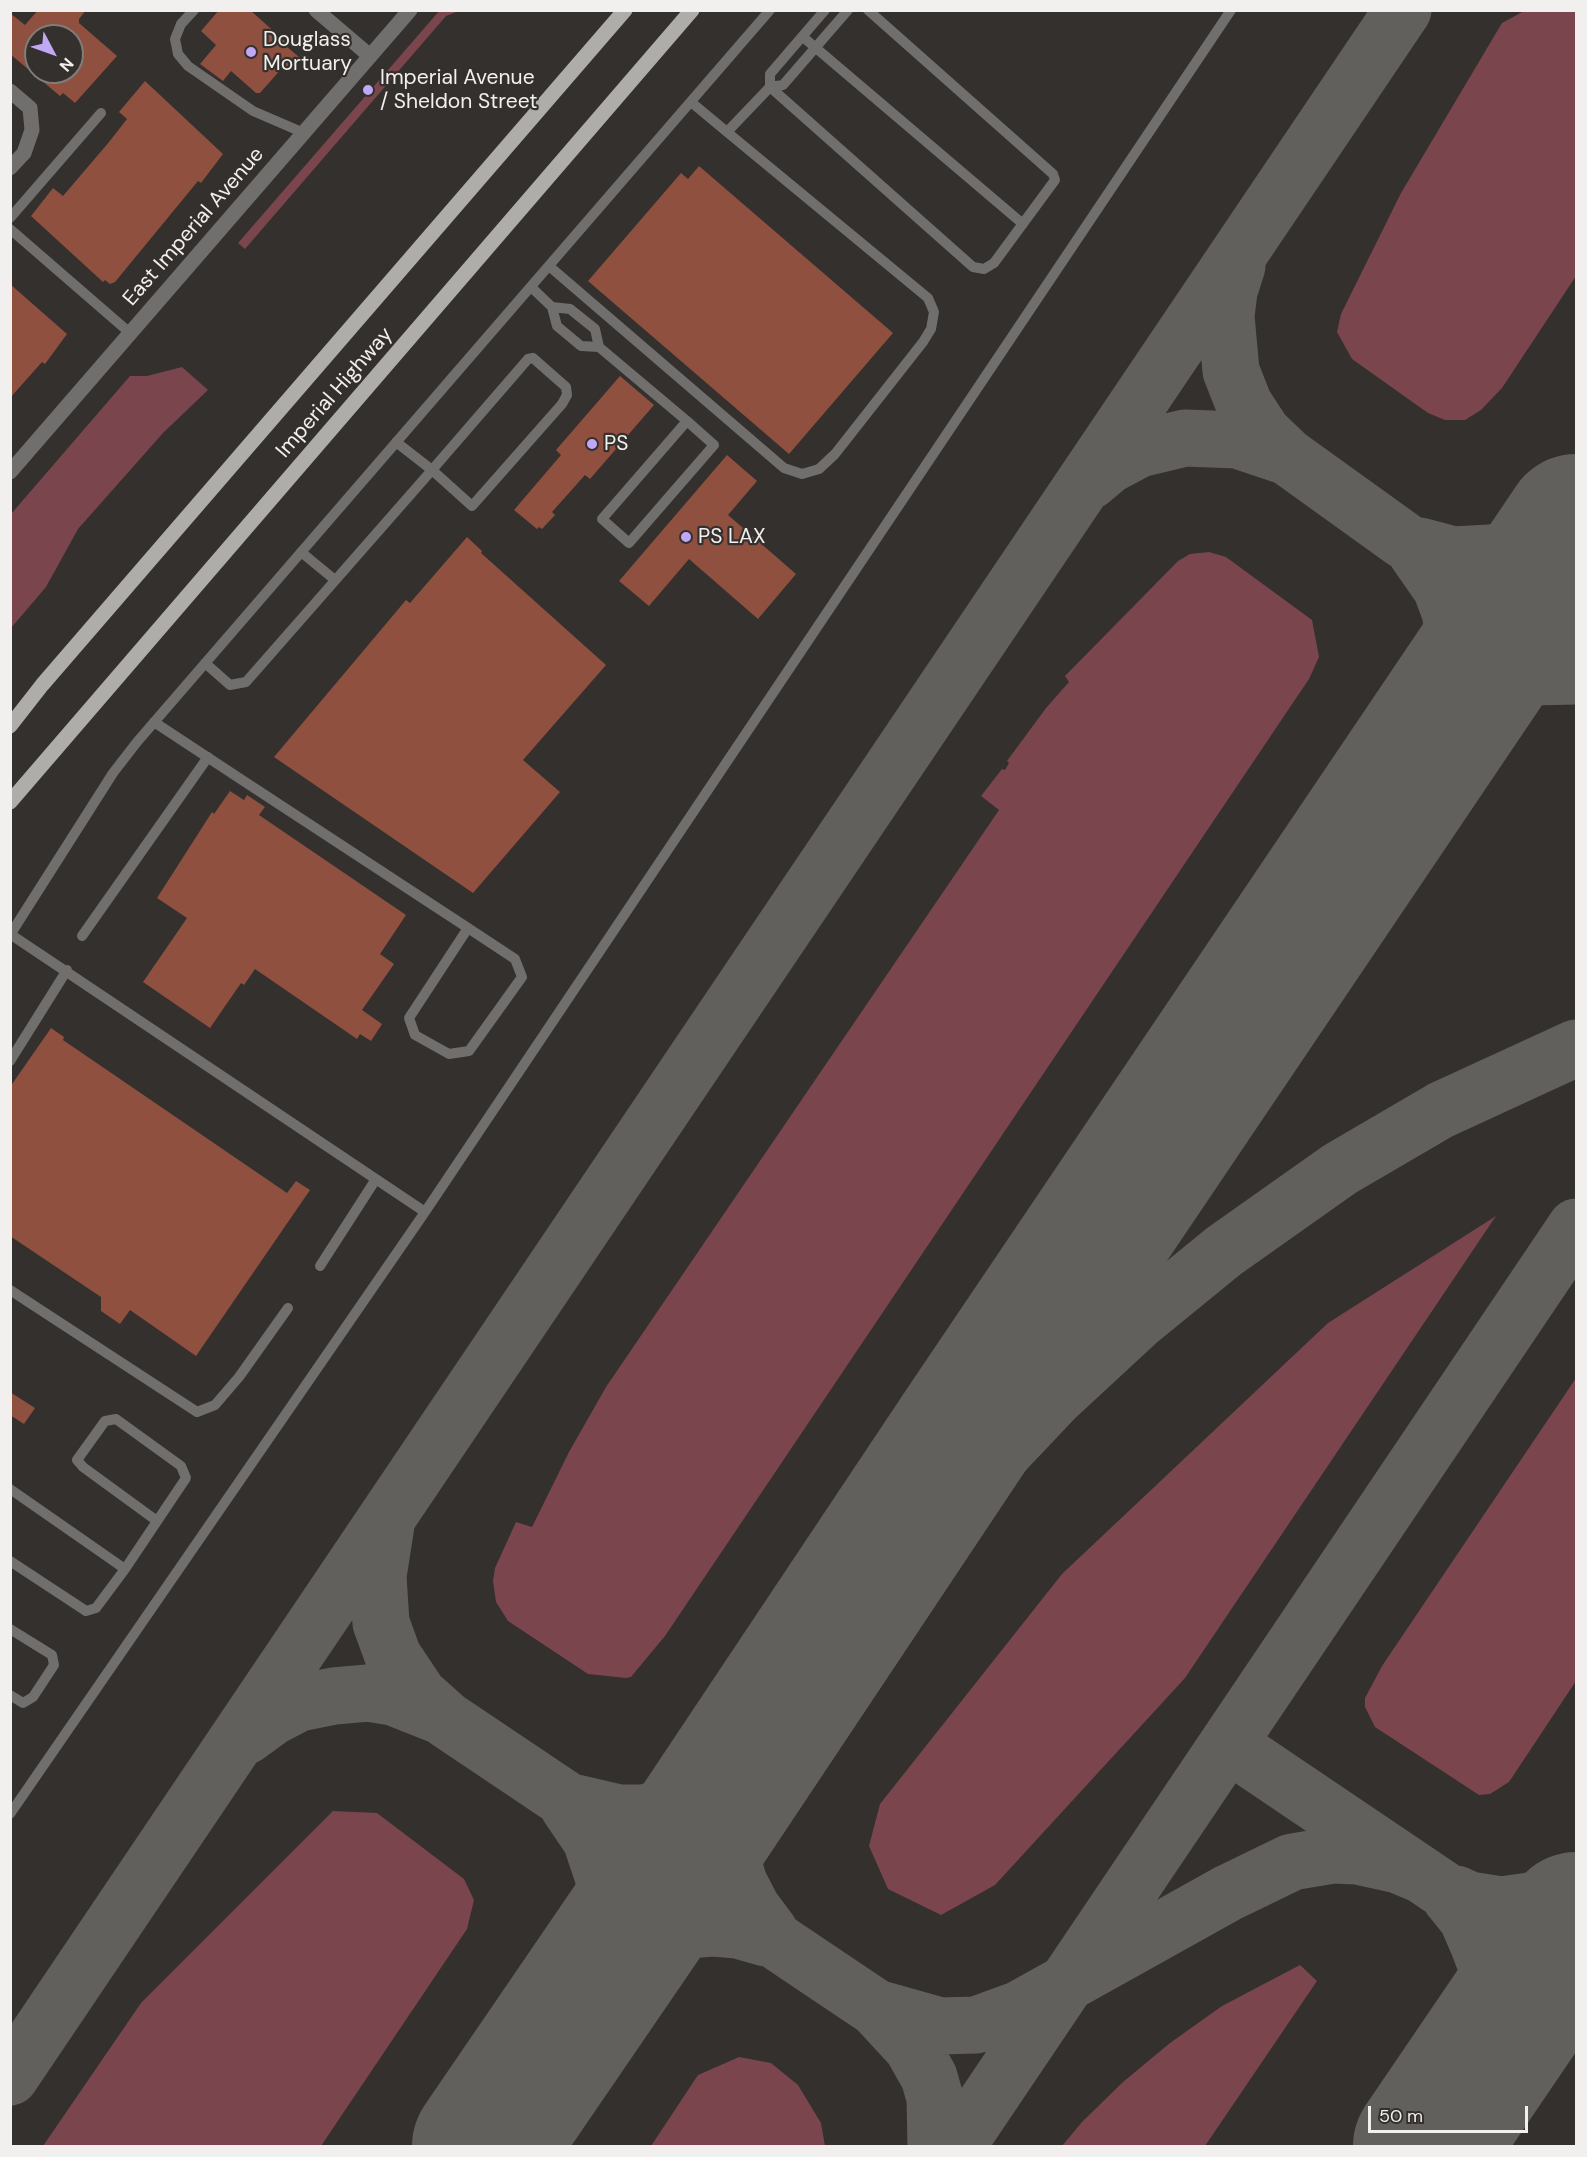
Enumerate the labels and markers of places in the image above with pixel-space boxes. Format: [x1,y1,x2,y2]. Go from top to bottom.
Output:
place label: Douglass Mortuary [263,27,352,77]
marker: Douglass Mortuary [244,45,258,59]
place label: Imperial Avenue / Sheldon Street [380,65,537,115]
marker: Imperial Avenue / Sheldon Street [361,83,375,97]
place label: PS [604,431,628,457]
marker: PS [585,437,599,451]
place label: PS LAX [698,524,766,550]
marker: PS LAX [679,530,693,544]

